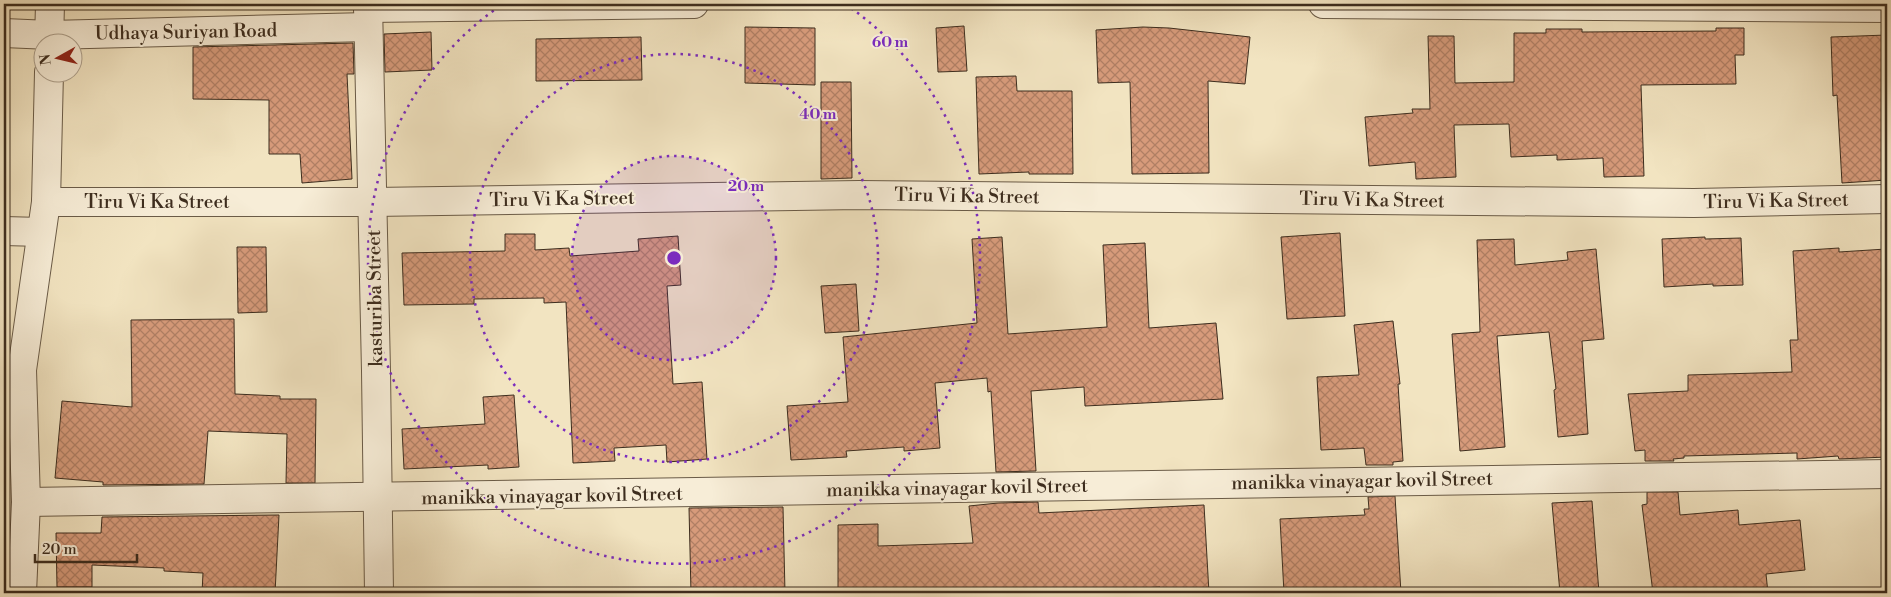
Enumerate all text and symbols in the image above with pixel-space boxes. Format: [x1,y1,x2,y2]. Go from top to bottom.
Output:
street label: Udhaya Suriyan Road [94,18,278,46]
north arrow [32,32,82,82]
text: 60 m [872,33,909,52]
text: N [36,53,56,66]
text: 40 m [799,105,837,124]
text: 20 m [728,177,765,196]
street label: Tiru Vi Ka Street [894,183,1040,209]
street label: Tiru Vi Ka Street [489,186,635,212]
street label: Tiru Vi Ka Street [1299,187,1445,213]
street label: Tiru Vi Ka Street [1703,188,1849,214]
street label: Tiru Vi Ka Street [84,190,230,214]
street label: kasturiba Street [362,229,388,367]
centre of rings [665,249,683,267]
street label: manikka vinayagar kovil Street [1231,467,1493,495]
street label: manikka vinayagar kovil Street [826,474,1088,502]
street label: manikka vinayagar kovil Street [421,482,683,510]
scale bar [35,532,138,564]
text: 20 m [42,540,77,559]

